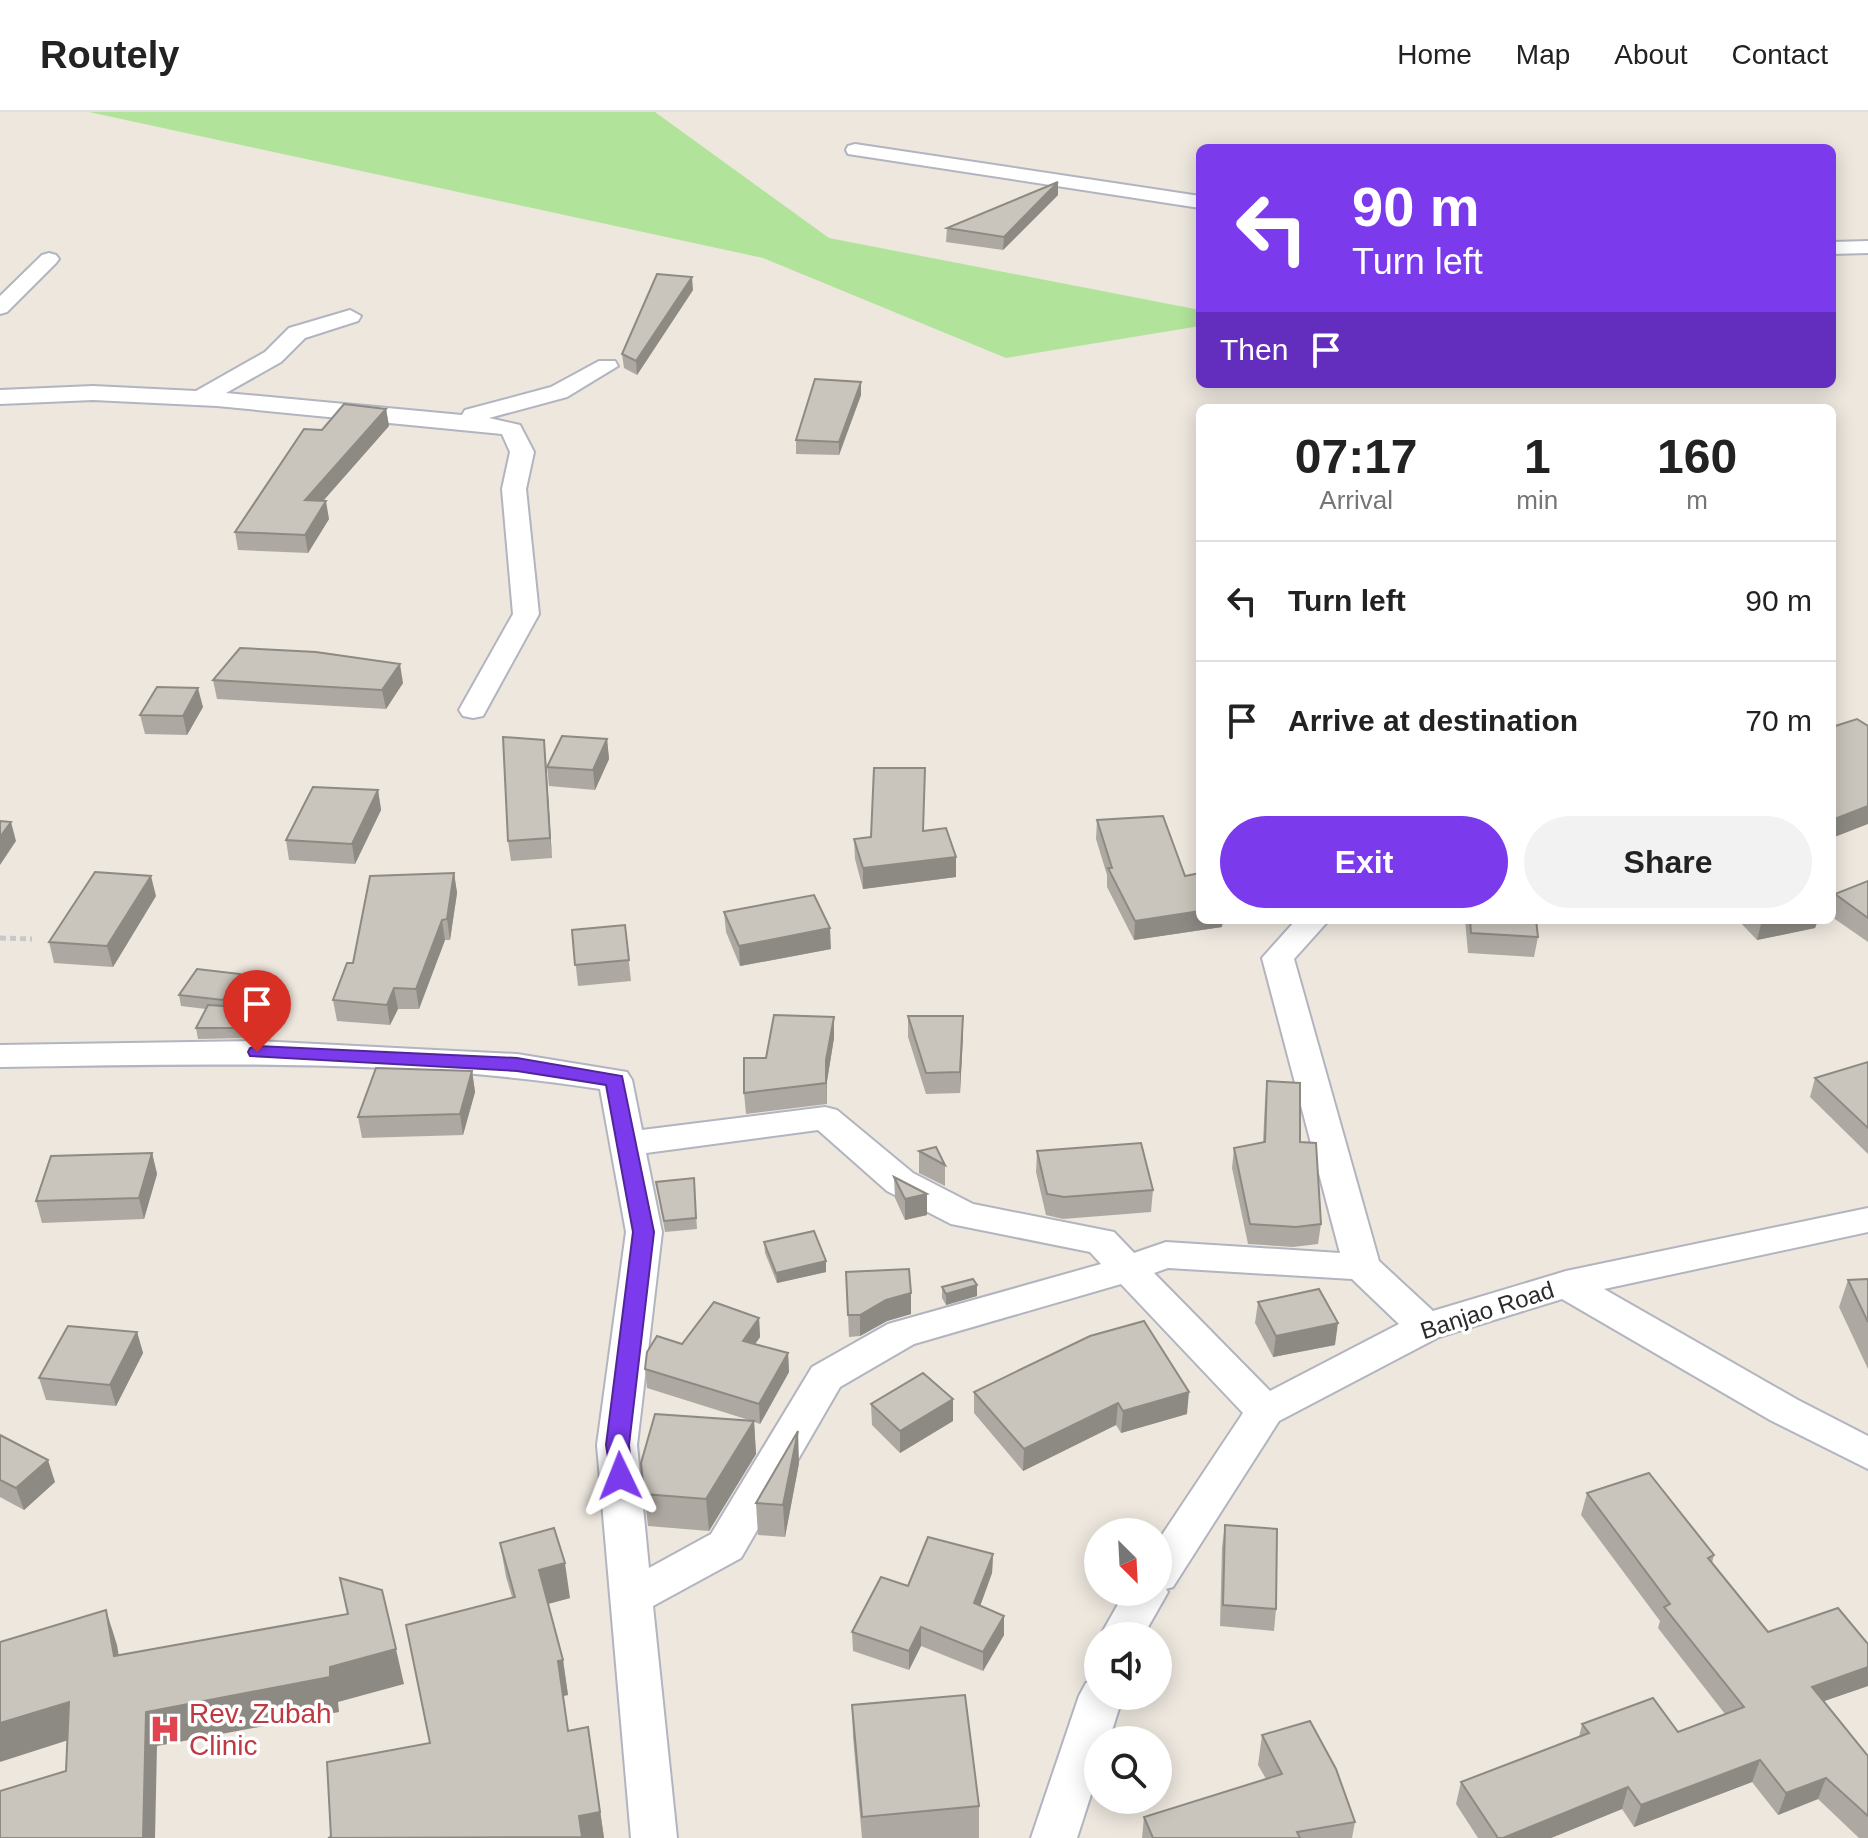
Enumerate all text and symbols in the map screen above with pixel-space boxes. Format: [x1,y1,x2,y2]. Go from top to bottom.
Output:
text: Routely [40,34,179,76]
text: Home [1397,39,1472,70]
text: Map [1516,39,1570,70]
text: About [1614,39,1688,70]
text: Contact [1732,39,1828,70]
text: 90 m [1352,175,1480,238]
icon: left [1220,176,1324,280]
text: Turn left [1352,241,1483,282]
icon: arrive [1304,328,1348,372]
text: Then [1220,333,1288,366]
text: 07:17 [1295,430,1418,483]
text: 1 [1524,430,1551,483]
text: 160 [1657,430,1737,483]
text: Arrival [1319,485,1393,515]
text: min [1516,485,1558,515]
text: m [1686,485,1708,515]
icon: left [1220,579,1264,623]
text: Turn left [1288,584,1406,617]
text: 90 m [1745,584,1812,617]
icon: arrive [1220,699,1264,743]
text: Arrive at destination [1288,704,1578,737]
text: 70 m [1745,704,1812,737]
button: Exit [1220,816,1508,908]
button: Share [1524,816,1812,908]
pin [223,970,291,1052]
icon: arrive [235,982,279,1026]
street label: Banjao Road [1417,1276,1557,1344]
position arrow [578,1434,662,1518]
north arrow [1084,1518,1172,1606]
map controls [1084,1518,1172,1814]
button: sound [1084,1622,1172,1710]
place label: Rev. Zubah Clinic [189,1698,332,1761]
hospital icon: Rev. Zubah Clinic [148,1712,182,1746]
button: search [1084,1726,1172,1814]

